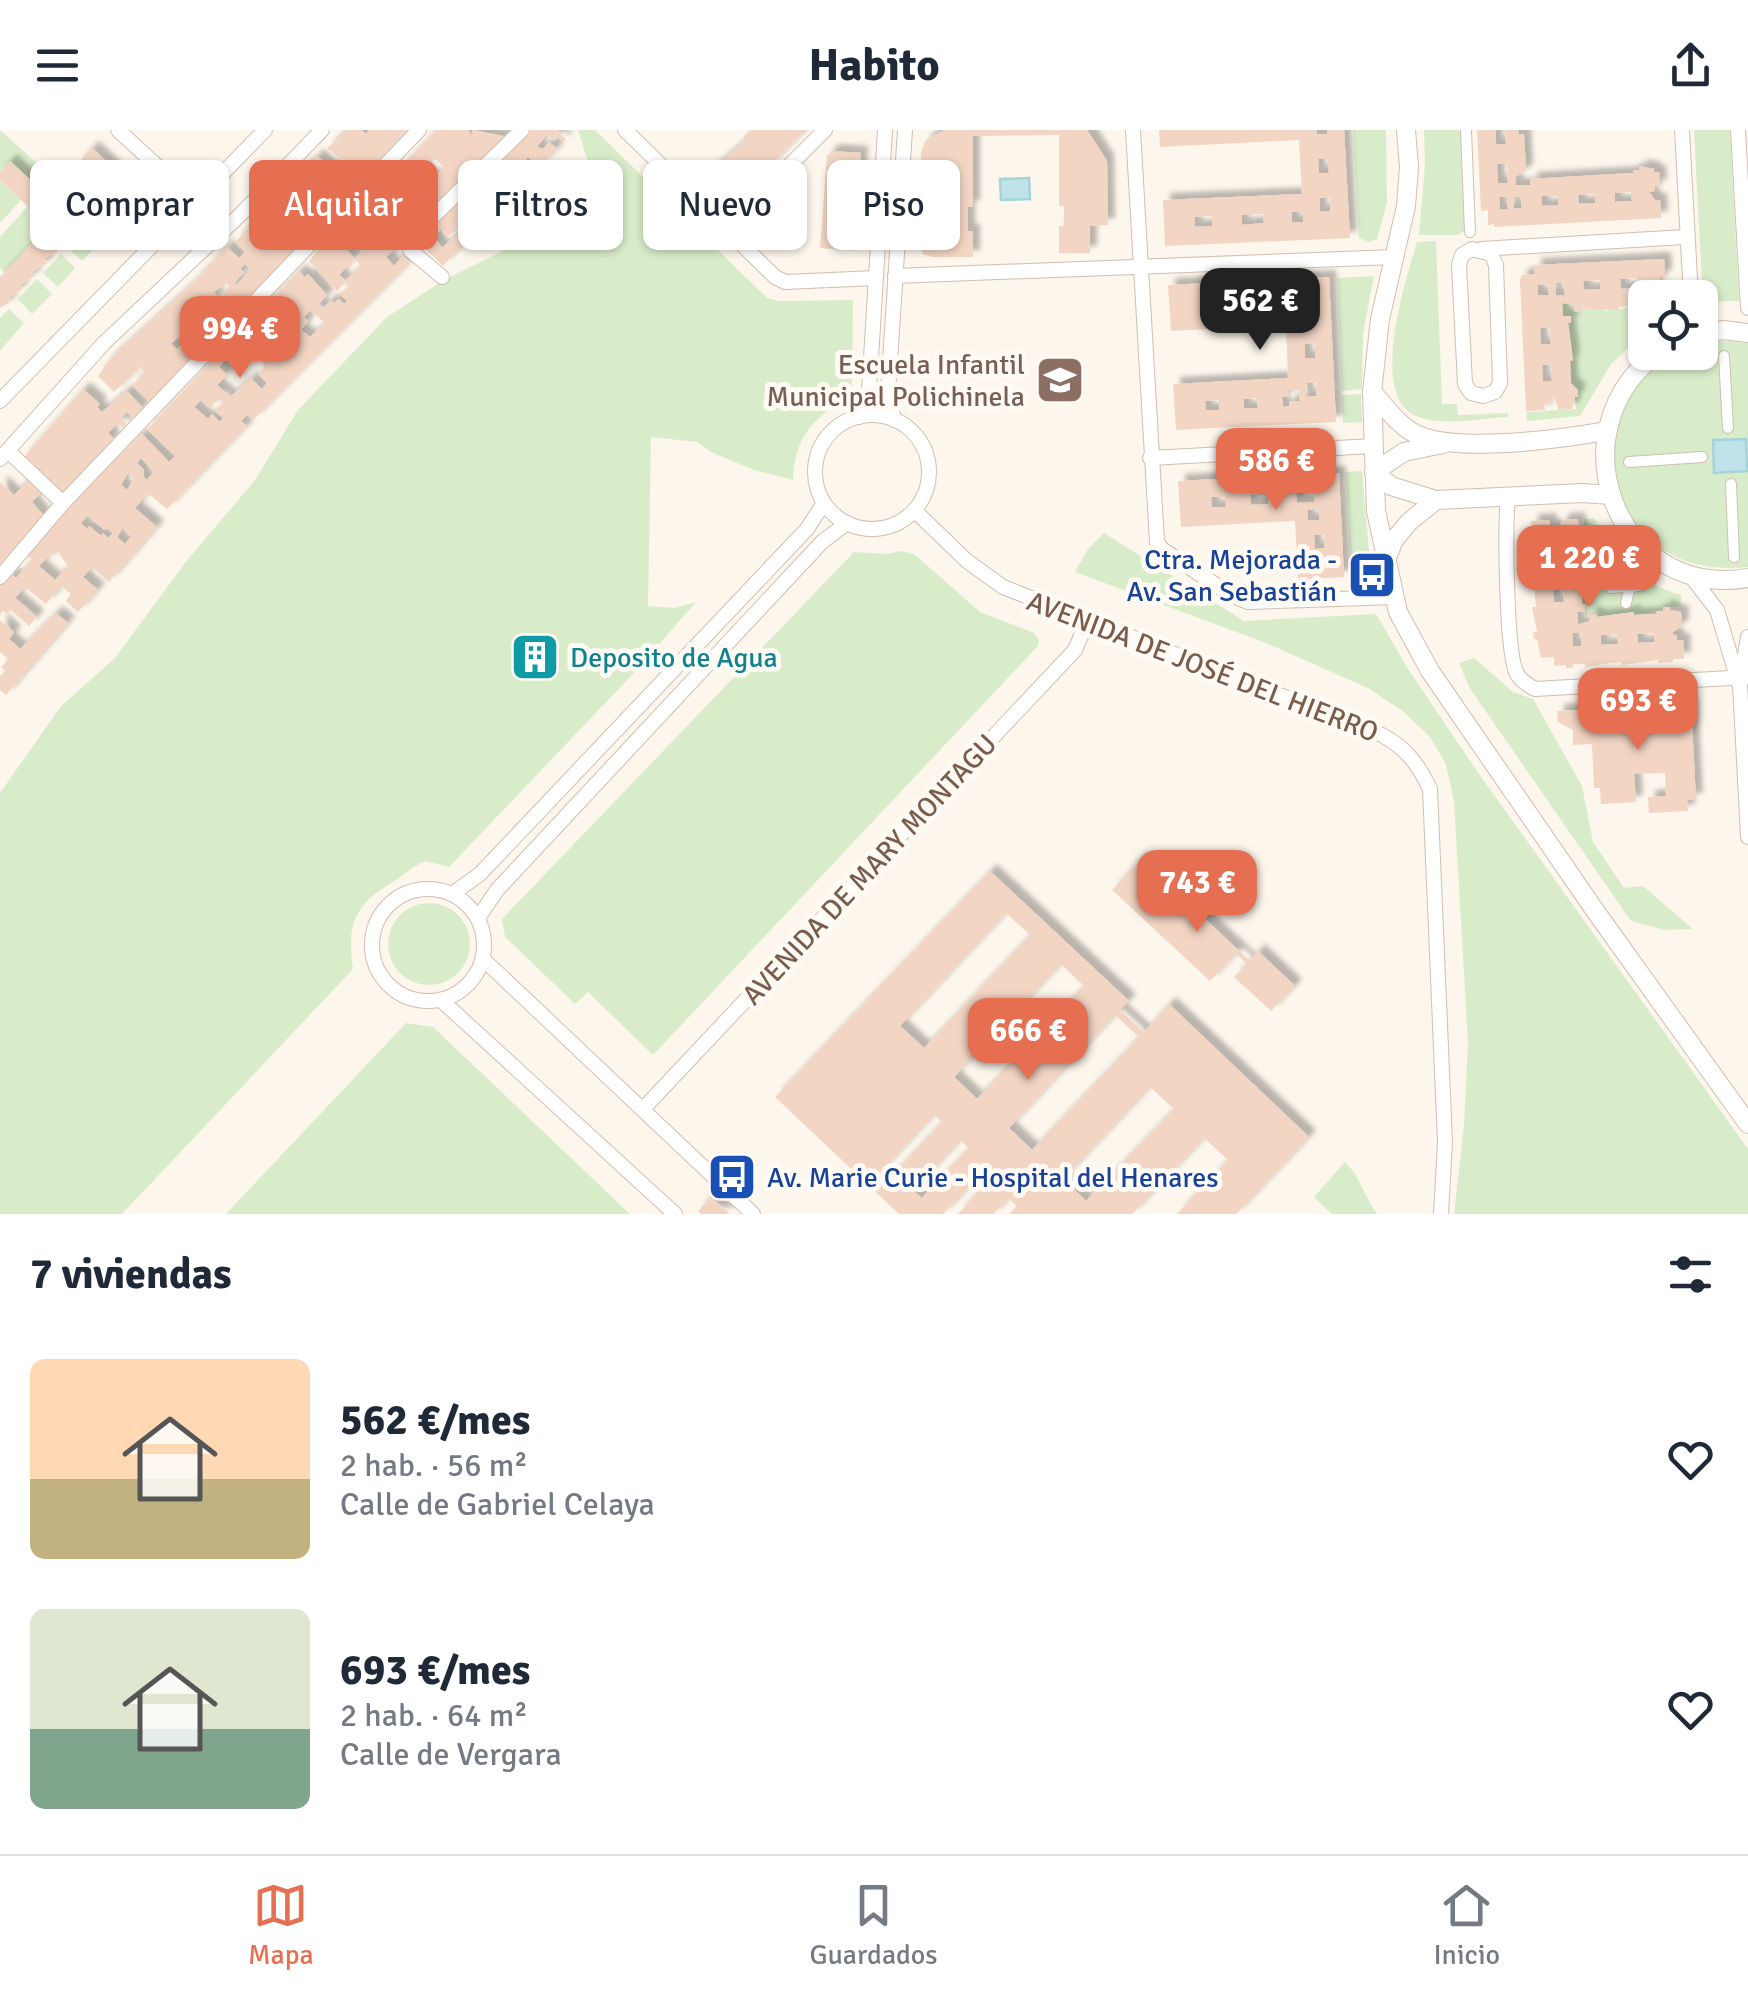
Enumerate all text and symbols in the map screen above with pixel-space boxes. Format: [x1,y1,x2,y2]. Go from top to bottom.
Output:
icon: menu [30,38,85,93]
text: Habito [808,38,940,93]
icon: share [1663,38,1718,93]
chip: Comprar [30,160,229,250]
chip: Alquilar [249,160,438,250]
chip: Filtros [458,160,623,250]
chip: Nuevo [643,160,807,250]
chip: Piso [827,160,960,250]
pin: 562 € [1190,268,1330,353]
map controls [1628,280,1718,370]
button: locate [1628,280,1718,370]
text: 562 € [1222,281,1298,320]
pin: 994 € [170,296,310,381]
text: 994 € [202,309,278,348]
place label: Escuela Infantil Municipal Polichinela [767,348,1025,414]
school or university icon: Escuela Infantil Municipal Polichinela [1034,354,1086,406]
pin: 586 € [1206,428,1346,513]
text: 586 € [1238,441,1314,480]
pin: 1 220 € [1497,525,1681,610]
text: 1 220 € [1539,538,1639,577]
place label: Ctra. Mejorada - Av. San Sebastián [1126,543,1337,609]
bus stop icon: Ctra. Mejorada - Av. San Sebastián [1346,549,1398,601]
street label: AVENIDA DE JOSÉ DEL HIERRO [1022,584,1383,750]
building icon: Deposito de Agua [509,631,561,683]
place label: Deposito de Agua [570,641,778,675]
pin: 693 € [1568,668,1708,753]
text: 693 € [1600,681,1676,720]
street label: AVENIDA DE MARY MONTAGU [735,727,1004,1012]
pin: 743 € [1127,850,1267,935]
text: 743 € [1159,863,1235,902]
pin: 666 € [958,998,1098,1083]
text: 666 € [990,1011,1066,1050]
bus stop icon: Av. Marie Curie - Hospital del Henares [706,1151,758,1203]
place label: Av. Marie Curie - Hospital del Henares [767,1161,1218,1195]
icon: filters [1663,1247,1718,1302]
text: 7 viviendas [30,1249,232,1300]
text: 562 €/mes [340,1395,530,1446]
icon: home [110,1399,230,1519]
icon: heart [1663,1432,1718,1487]
text: 2 hab. · 56 m² [340,1446,528,1485]
text: Calle de Gabriel Celaya [340,1485,655,1524]
text: 693 €/mes [340,1645,530,1696]
icon: home [110,1649,230,1769]
icon: heart [1663,1682,1718,1737]
text: 2 hab. · 64 m² [340,1696,528,1735]
text: Calle de Vergara [340,1735,562,1774]
tab: Mapa [248,1878,314,1972]
tab: Guardados [809,1878,938,1972]
tab: Inicio [1433,1878,1500,1972]

